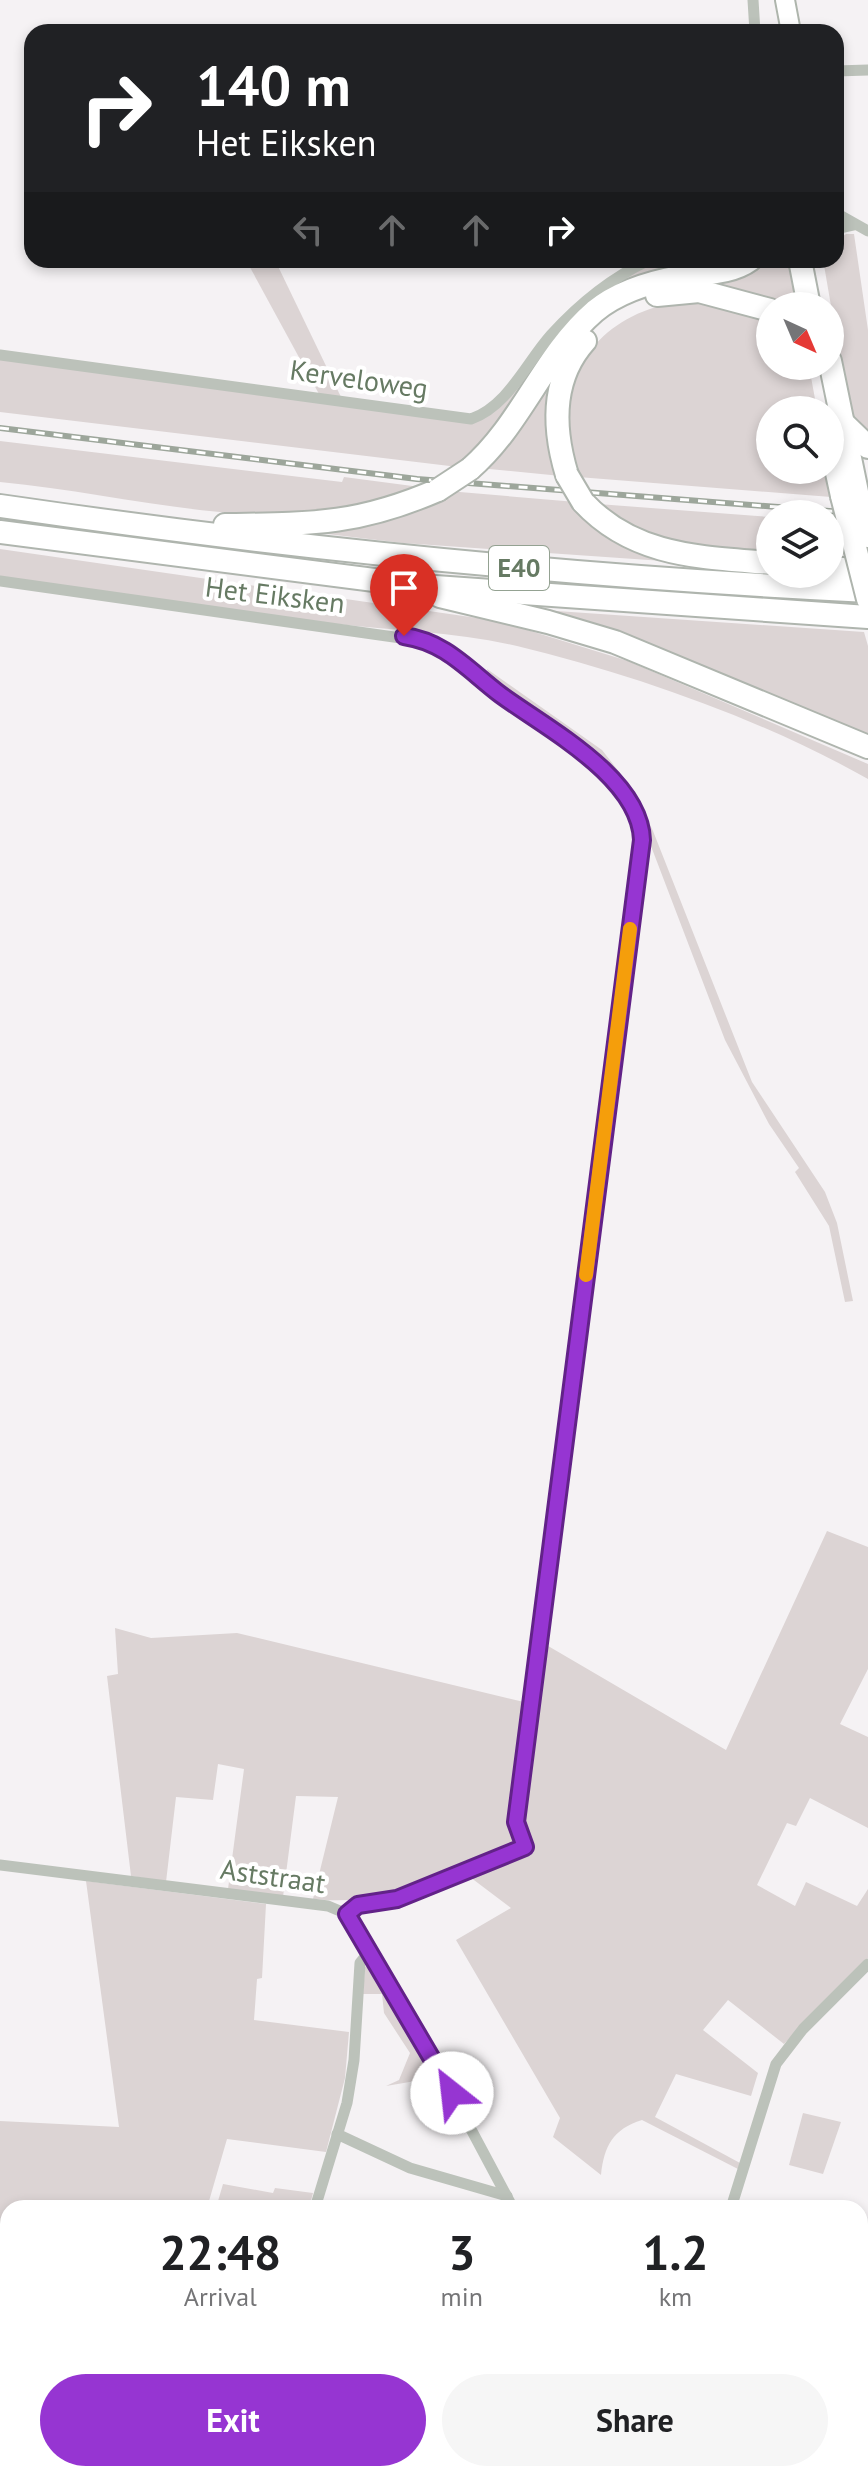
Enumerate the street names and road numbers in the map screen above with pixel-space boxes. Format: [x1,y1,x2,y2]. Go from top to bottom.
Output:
street label: Kerveloweg [288,351,430,406]
road number: E40 [489,546,549,590]
street label: Het Eiksken [203,568,347,621]
street label: Aststraat [218,1850,328,1901]

